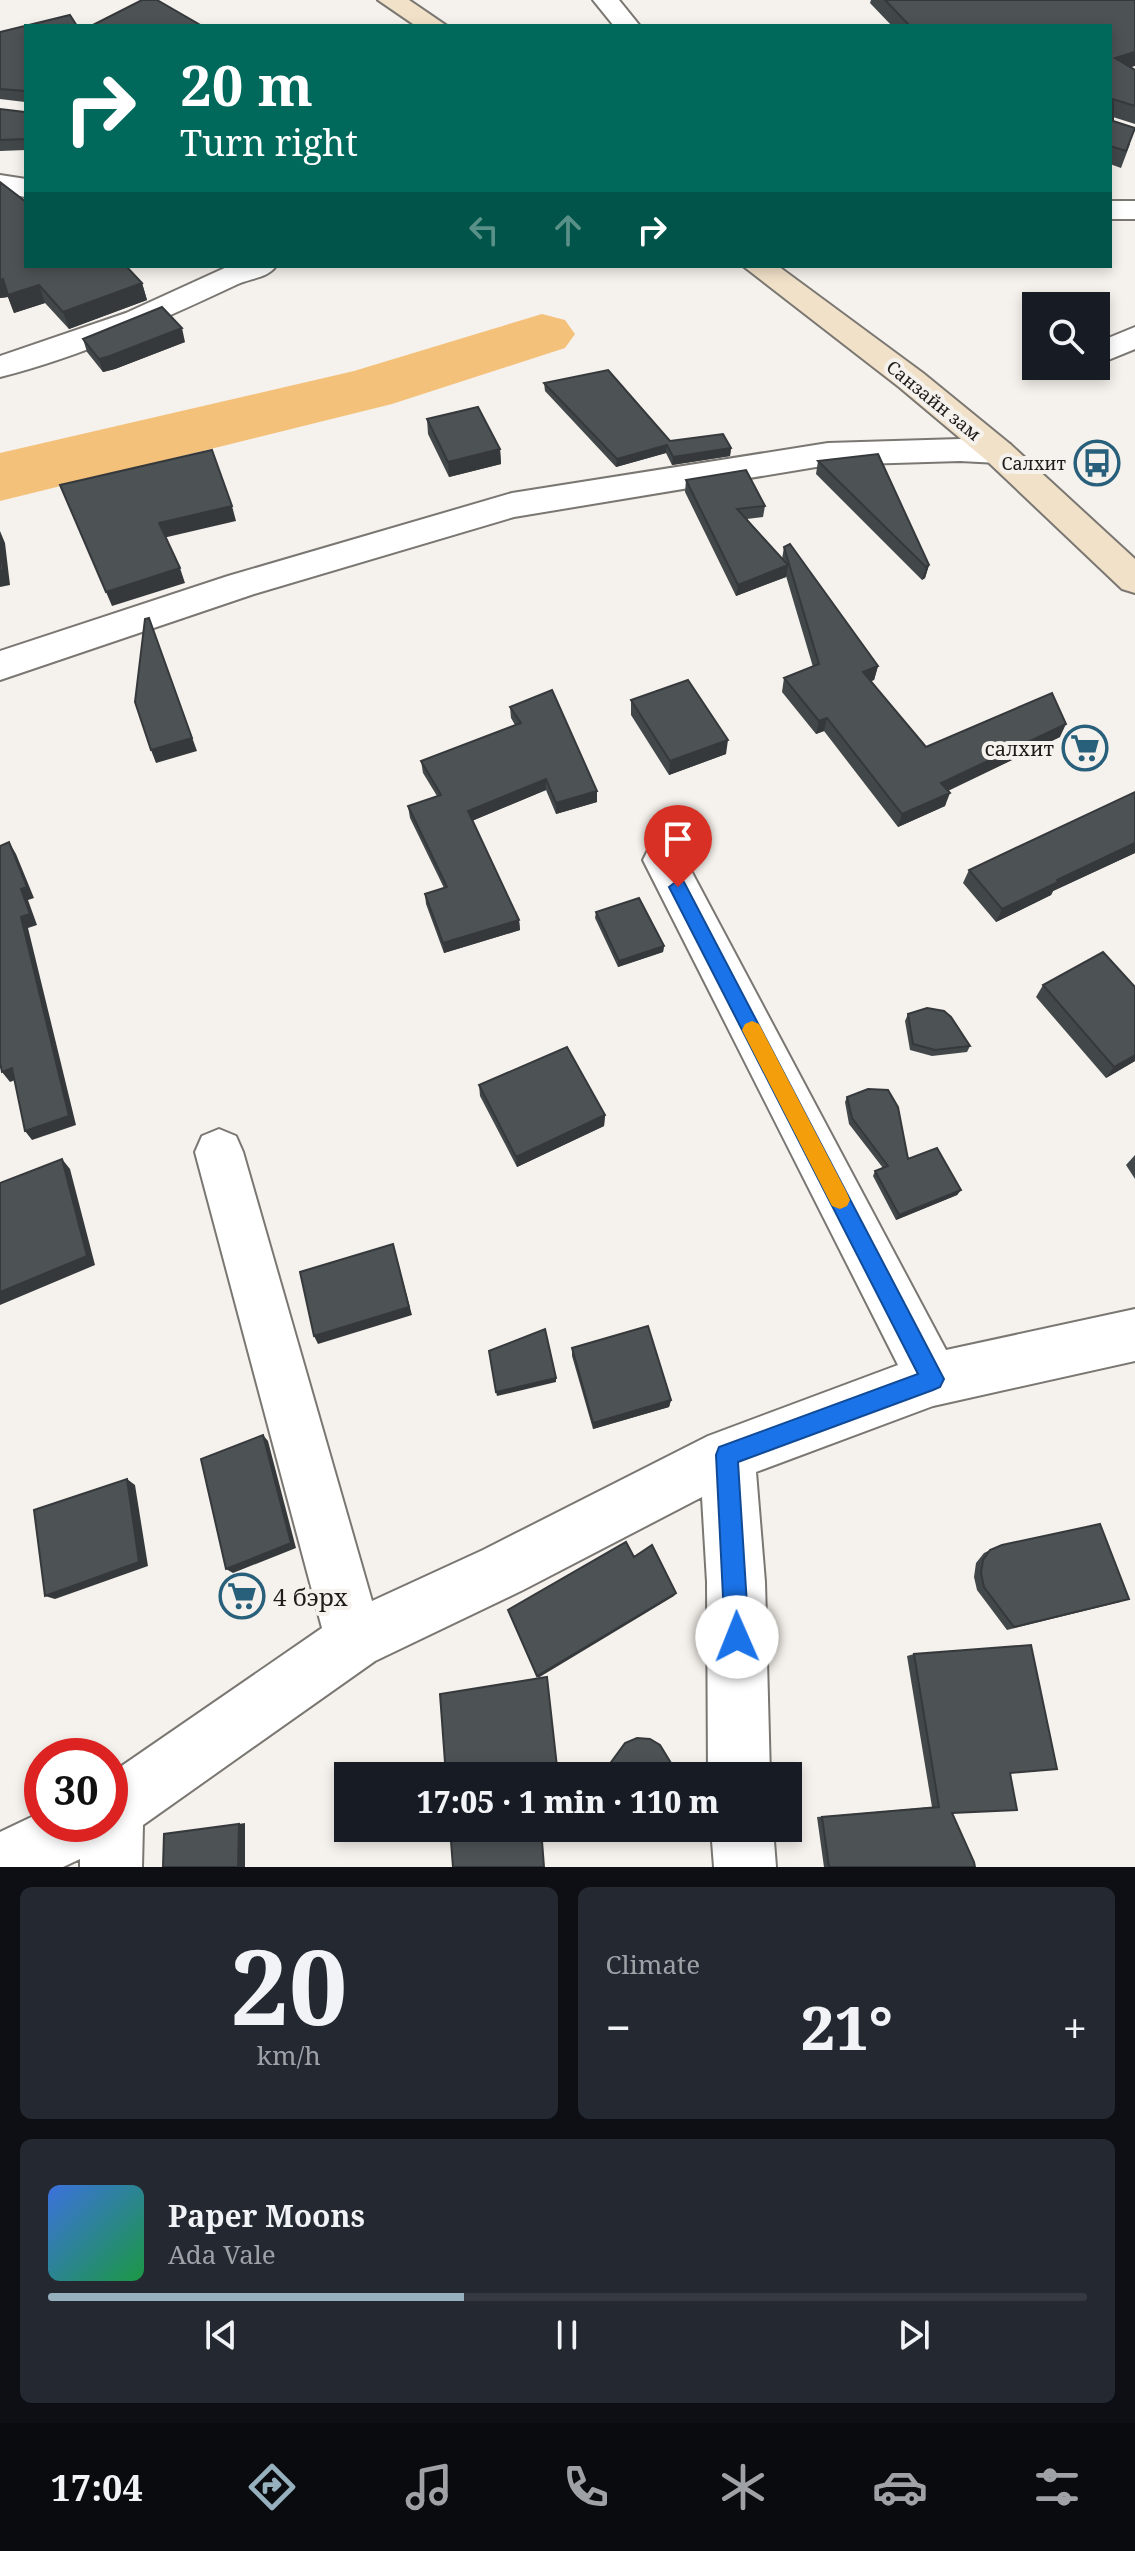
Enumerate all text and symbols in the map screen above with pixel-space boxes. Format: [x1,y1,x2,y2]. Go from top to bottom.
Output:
text: 20 m [180,46,313,122]
icon: right [48,56,152,160]
text: Turn right [180,118,358,167]
icon: left [462,208,506,252]
icon: ahead [546,208,590,252]
icon: right [630,208,674,252]
map controls [1022,292,1110,380]
button: search [1022,292,1110,380]
street label: Санзайн зам [882,355,986,446]
bus stop icon: Салхит [1073,439,1121,487]
place label: Салхит [1002,451,1066,475]
supermarket icon: салхит [1061,724,1109,772]
place label: салхит [985,735,1054,762]
pin [644,805,712,887]
icon: arrive [656,817,700,861]
supermarket icon: 4 бэрх [218,1572,266,1620]
place label: 4 бэрх [273,1580,348,1613]
position arrow [695,1595,779,1679]
speed limit sign: 30 [24,1738,128,1842]
text: 17:05 · 1 min · 110 m [417,1781,719,1822]
text: 20 [230,1914,348,2055]
text: Climate [606,1946,700,1982]
text: 21° [801,1986,893,2068]
text: − [606,1997,631,2057]
text: + [1062,1997,1087,2057]
text: km/h [257,2037,321,2073]
text: Paper Moons [168,2195,365,2236]
text: Ada Vale [168,2236,276,2272]
icon: previous [199,2313,243,2357]
icon: pause [545,2313,589,2357]
icon: next [892,2313,936,2357]
icon: directions [244,2459,300,2515]
icon: music [401,2459,457,2515]
icon: phone [558,2459,614,2515]
icon: climate [715,2459,771,2515]
icon: car [872,2459,928,2515]
icon: filters [1029,2459,1085,2515]
text: 17:04 [50,2463,143,2512]

